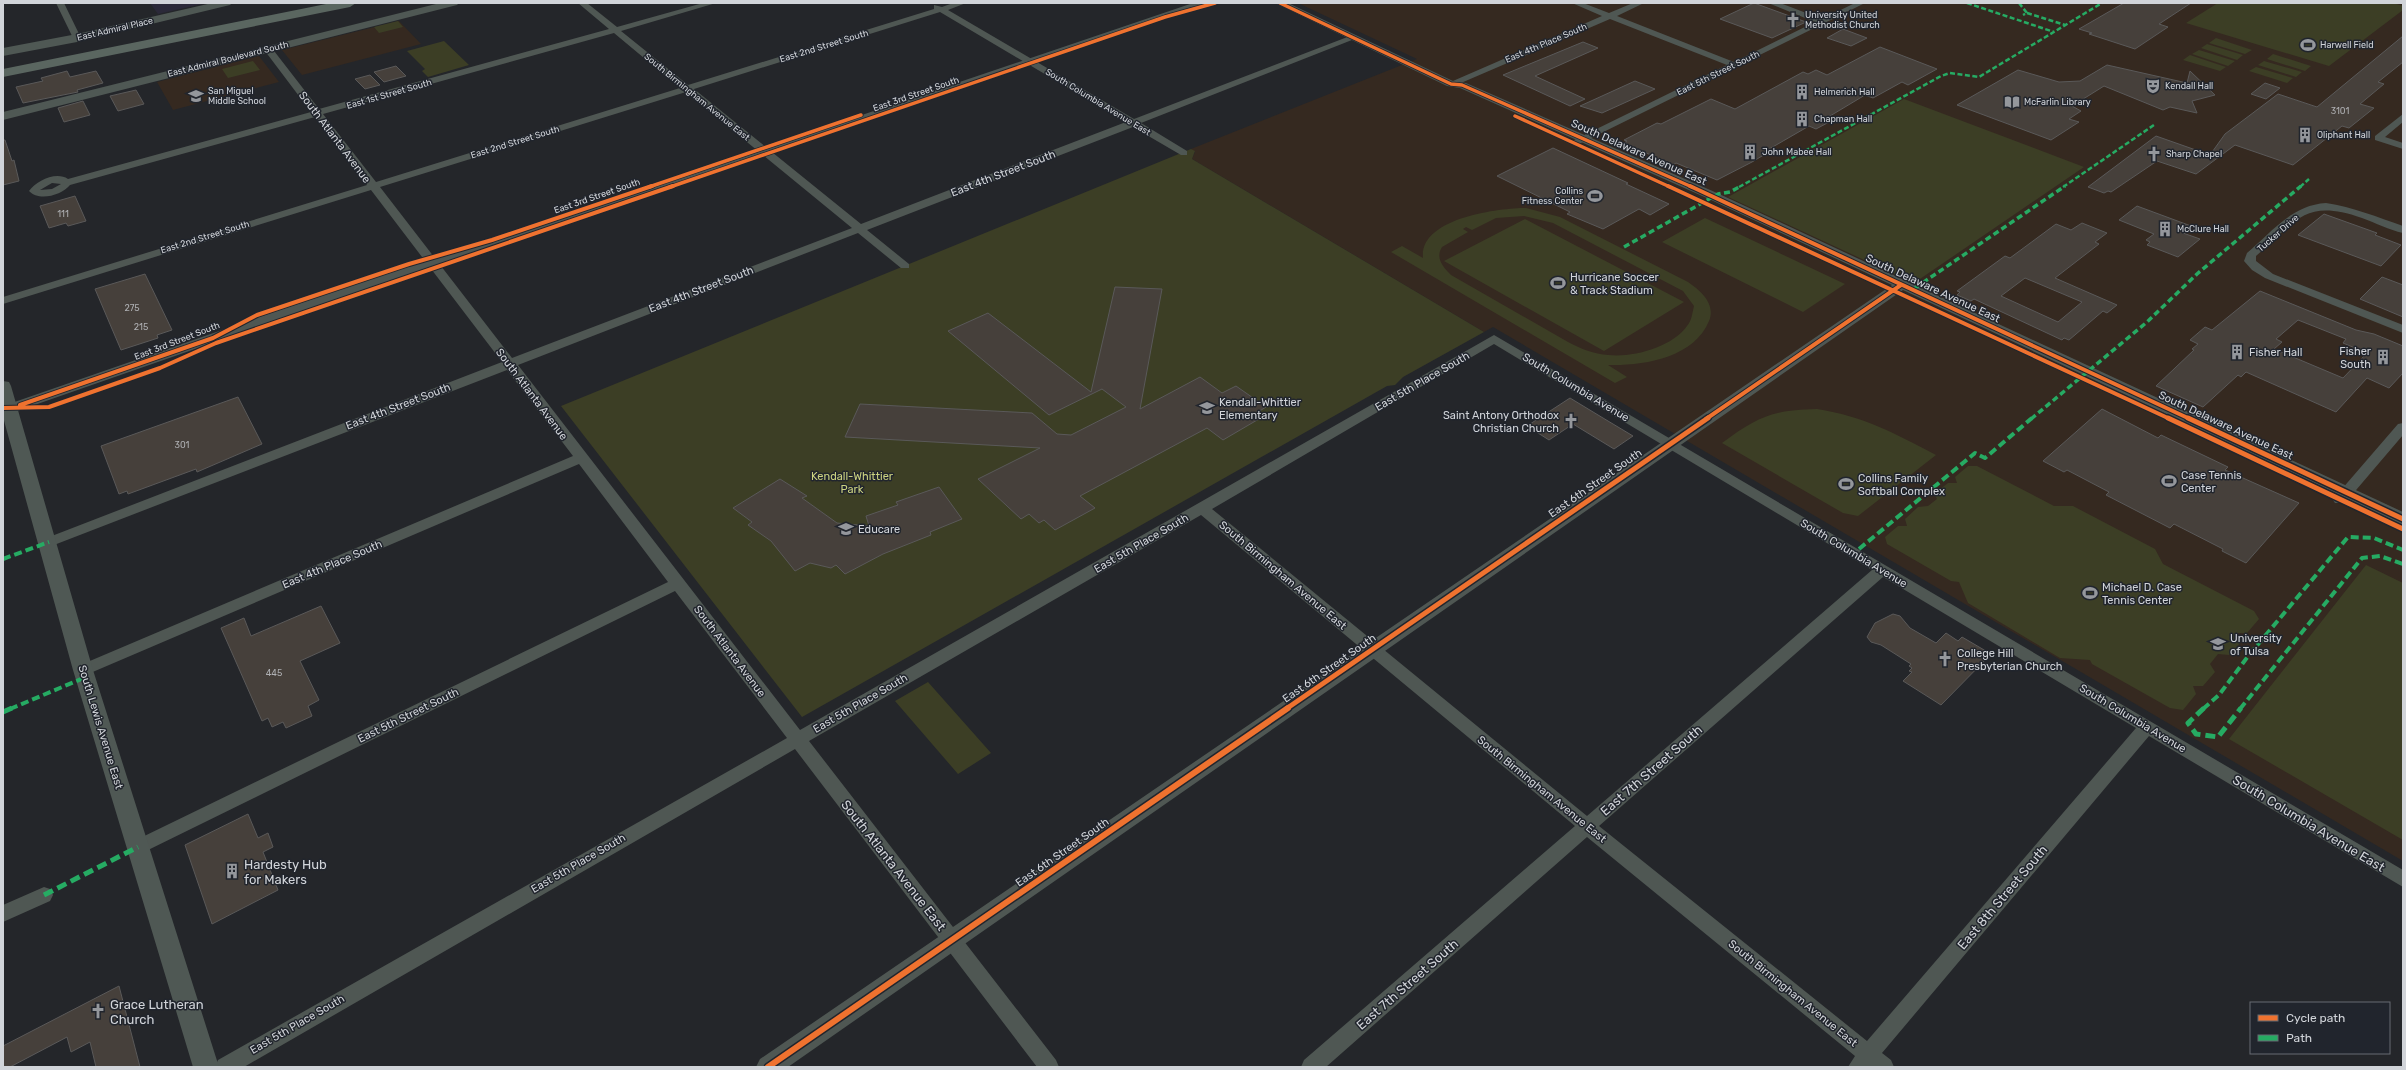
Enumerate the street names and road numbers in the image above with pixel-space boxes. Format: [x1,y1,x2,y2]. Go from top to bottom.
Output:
street label: East Admiral Place [76,15,154,43]
street label: East 4th Place South [1504,21,1588,65]
street label: East 2nd Street South [778,28,870,64]
street label: East Admiral Boulevard South [167,39,289,79]
street label: East 5th Street South [1675,49,1761,97]
street label: South Birmingham Avenue East [642,51,752,143]
street label: South Columbia Avenue East [1044,67,1153,138]
street label: East 3rd Street South [872,75,960,113]
street label: East 1st Street South [345,77,433,111]
street label: South Atlanta Avenue [296,89,373,186]
street label: South Delaware Avenue East [1569,117,1709,189]
street label: East 2nd Street South [469,124,561,160]
street label: East 4th Street South [949,147,1057,199]
street label: East 3rd Street South [553,177,641,215]
street label: Tucker Drive [2255,212,2301,254]
street label: East 2nd Street South [159,219,251,255]
street label: South Delaware Avenue East [1863,251,2003,326]
street label: East 4th Street South [647,263,755,315]
street label: East 3rd Street South [133,320,221,362]
street label: South Atlanta Avenue [493,346,570,443]
street label: East 5th Place South [1373,349,1472,414]
street label: South Columbia Avenue [1520,350,1632,425]
street label: East 4th Street South [344,380,452,432]
street label: South Delaware Avenue East [2156,388,2296,463]
street label: East 6th Street South [1546,446,1644,521]
street label: East 5th Place South [1092,511,1191,576]
street label: South Columbia Avenue [1798,516,1910,591]
street label: South Birmingham Avenue East [1216,518,1349,633]
street label: East 4th Place South [280,537,384,591]
street label: South Atlanta Avenue [691,603,768,700]
street label: East 6th Street South [1280,631,1378,706]
street label: South Lewis Avenue East [75,664,126,791]
street label: East 5th Place South [811,671,910,736]
street label: South Columbia Avenue [2077,681,2189,756]
street label: East 5th Street South [356,685,461,746]
street label: East 7th Street South [1597,722,1705,819]
street label: South Birmingham Avenue East [1475,733,1609,846]
street label: South Columbia Avenue East [2230,772,2387,875]
street label: South Atlanta Avenue East [838,797,949,934]
street label: East 6th Street South [1013,815,1111,890]
street label: East 5th Place South [529,831,628,896]
street label: East 8th Street South [1954,842,2050,953]
street label: East 7th Street South [1353,936,1461,1033]
street label: South Birmingham Avenue East [1726,937,1860,1050]
street label: East 5th Place South [248,992,347,1057]

